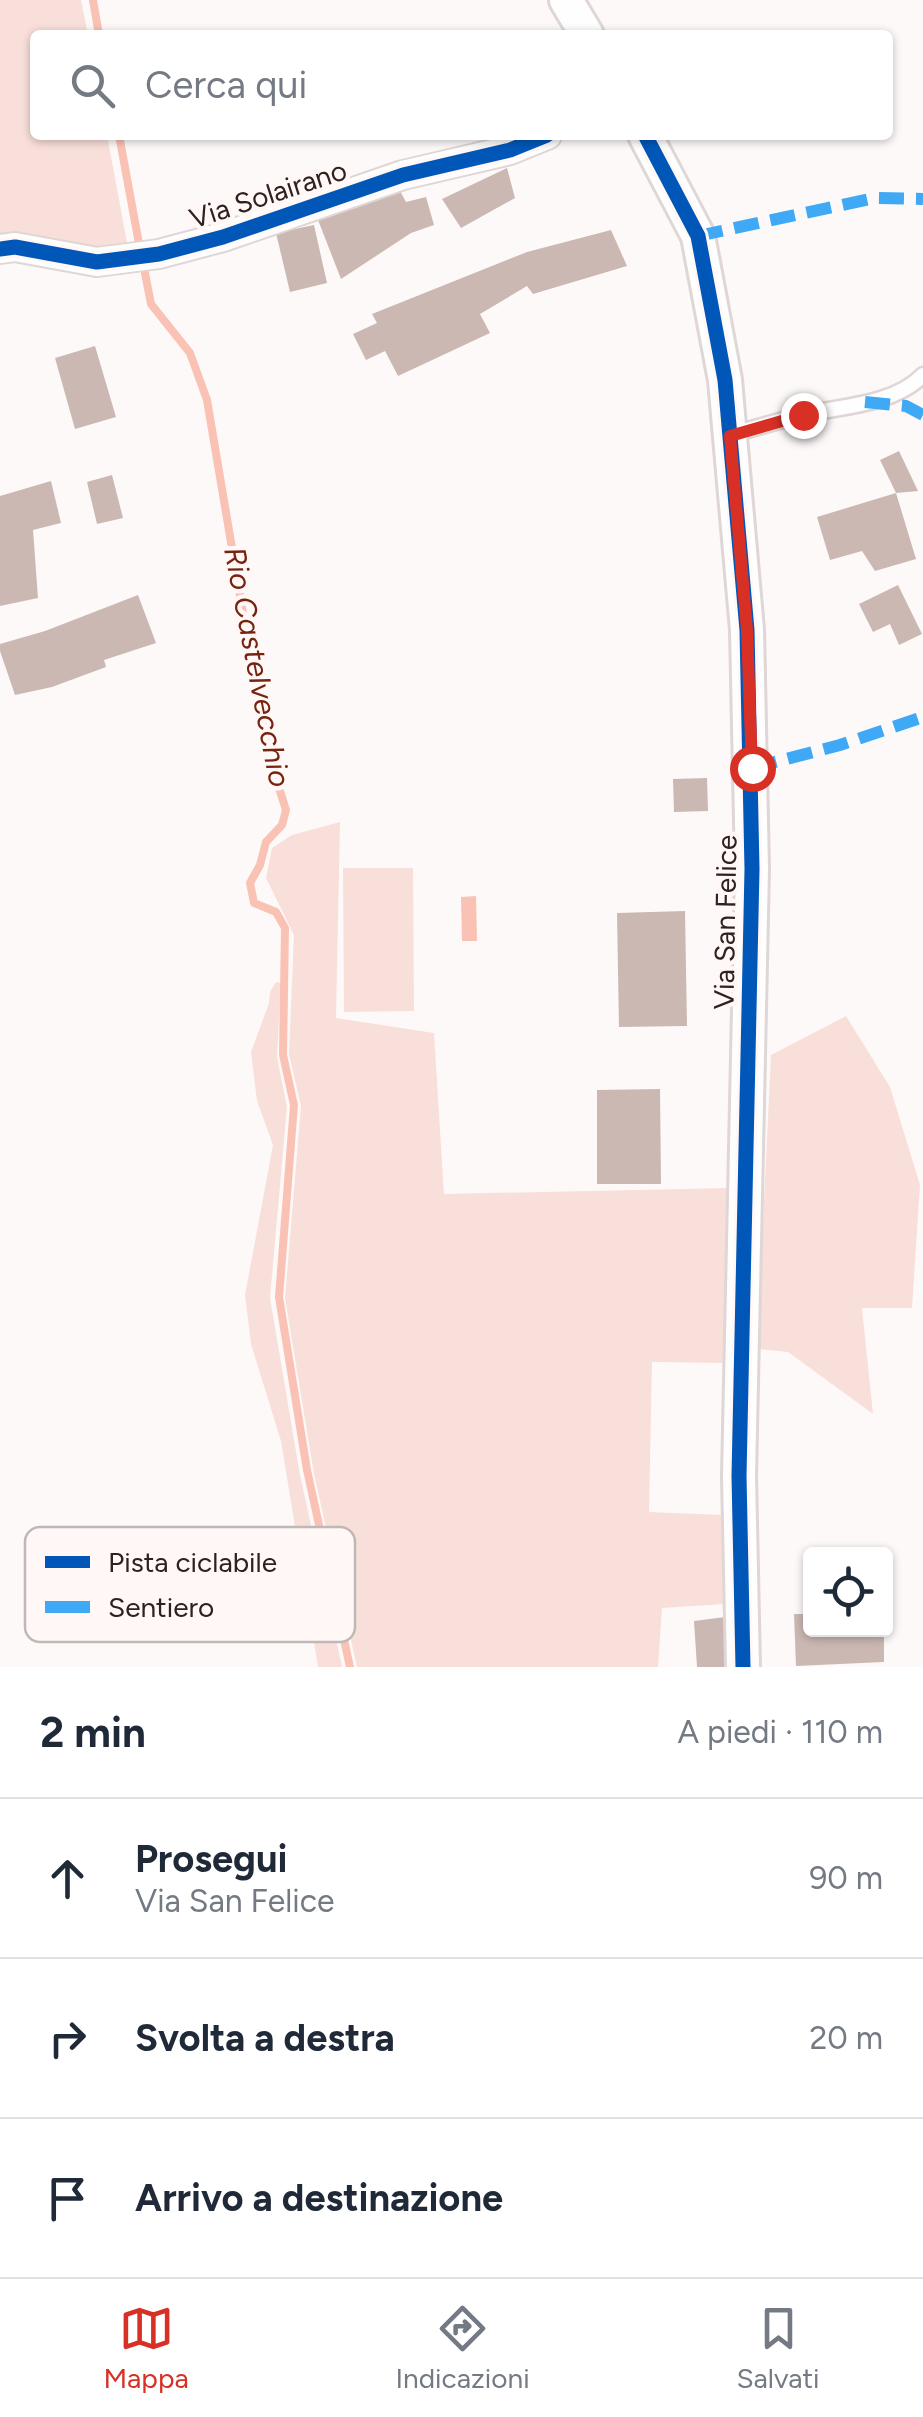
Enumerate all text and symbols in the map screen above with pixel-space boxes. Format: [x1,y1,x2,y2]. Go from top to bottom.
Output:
search box [30,30,893,140]
icon: search [65,58,120,113]
text: Cerca qui [145,62,307,108]
street label: Via Solairano [185,153,351,235]
route end [781,393,827,439]
water label: Rio Castelvecchio [216,544,299,790]
route start [730,746,776,792]
street label: Via San Felice [706,834,744,1010]
legend [25,1527,355,1642]
text: Pista ciclabile [108,1545,277,1579]
map controls [803,1547,893,1637]
button: locate [803,1547,893,1637]
text: Sentiero [108,1590,214,1624]
text: 2 min [40,1707,146,1758]
text: A piedi · 110 m [677,1713,883,1751]
text: Prosegui [135,1836,287,1882]
icon: ahead [40,1851,95,1906]
text: 90 m [809,1859,883,1897]
text: Via San Felice [135,1882,334,1920]
icon: right [40,2011,95,2066]
text: Svolta a destra [135,2015,395,2061]
text: 20 m [809,2019,883,2057]
icon: arrive [40,2171,95,2226]
text: Arrivo a destinazione [135,2175,503,2221]
tab: Mappa [103,2301,189,2395]
tab: Indicazioni [395,2301,530,2395]
tab: Salvati [736,2301,820,2395]

